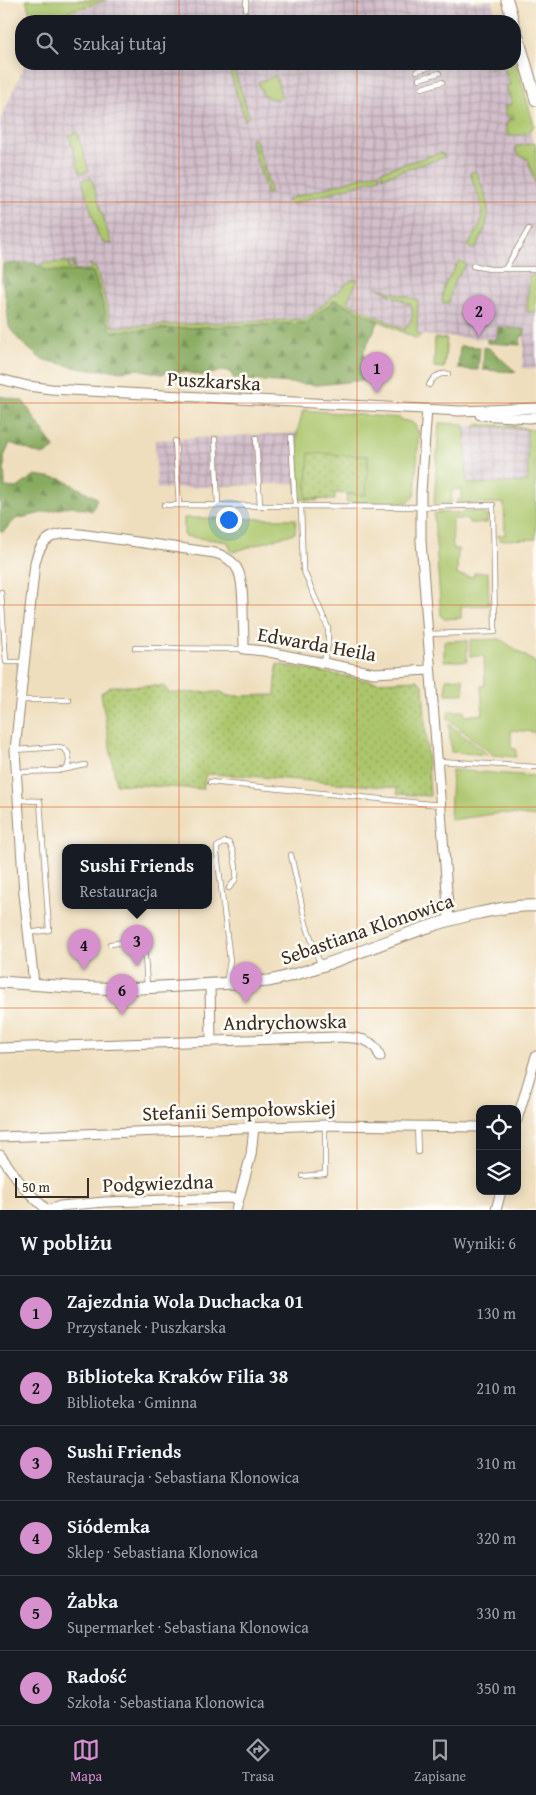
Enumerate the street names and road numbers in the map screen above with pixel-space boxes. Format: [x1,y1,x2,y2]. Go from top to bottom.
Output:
street label: Puszkarska [166,364,262,397]
street label: Edwarda Heila [255,619,379,668]
street label: Sebastiana Klonowica [277,885,458,972]
street label: Andrychowska [223,1006,348,1037]
street label: Stefanii Sempołowskiej [142,1092,336,1127]
street label: Podgwiezdna [102,1166,214,1199]

